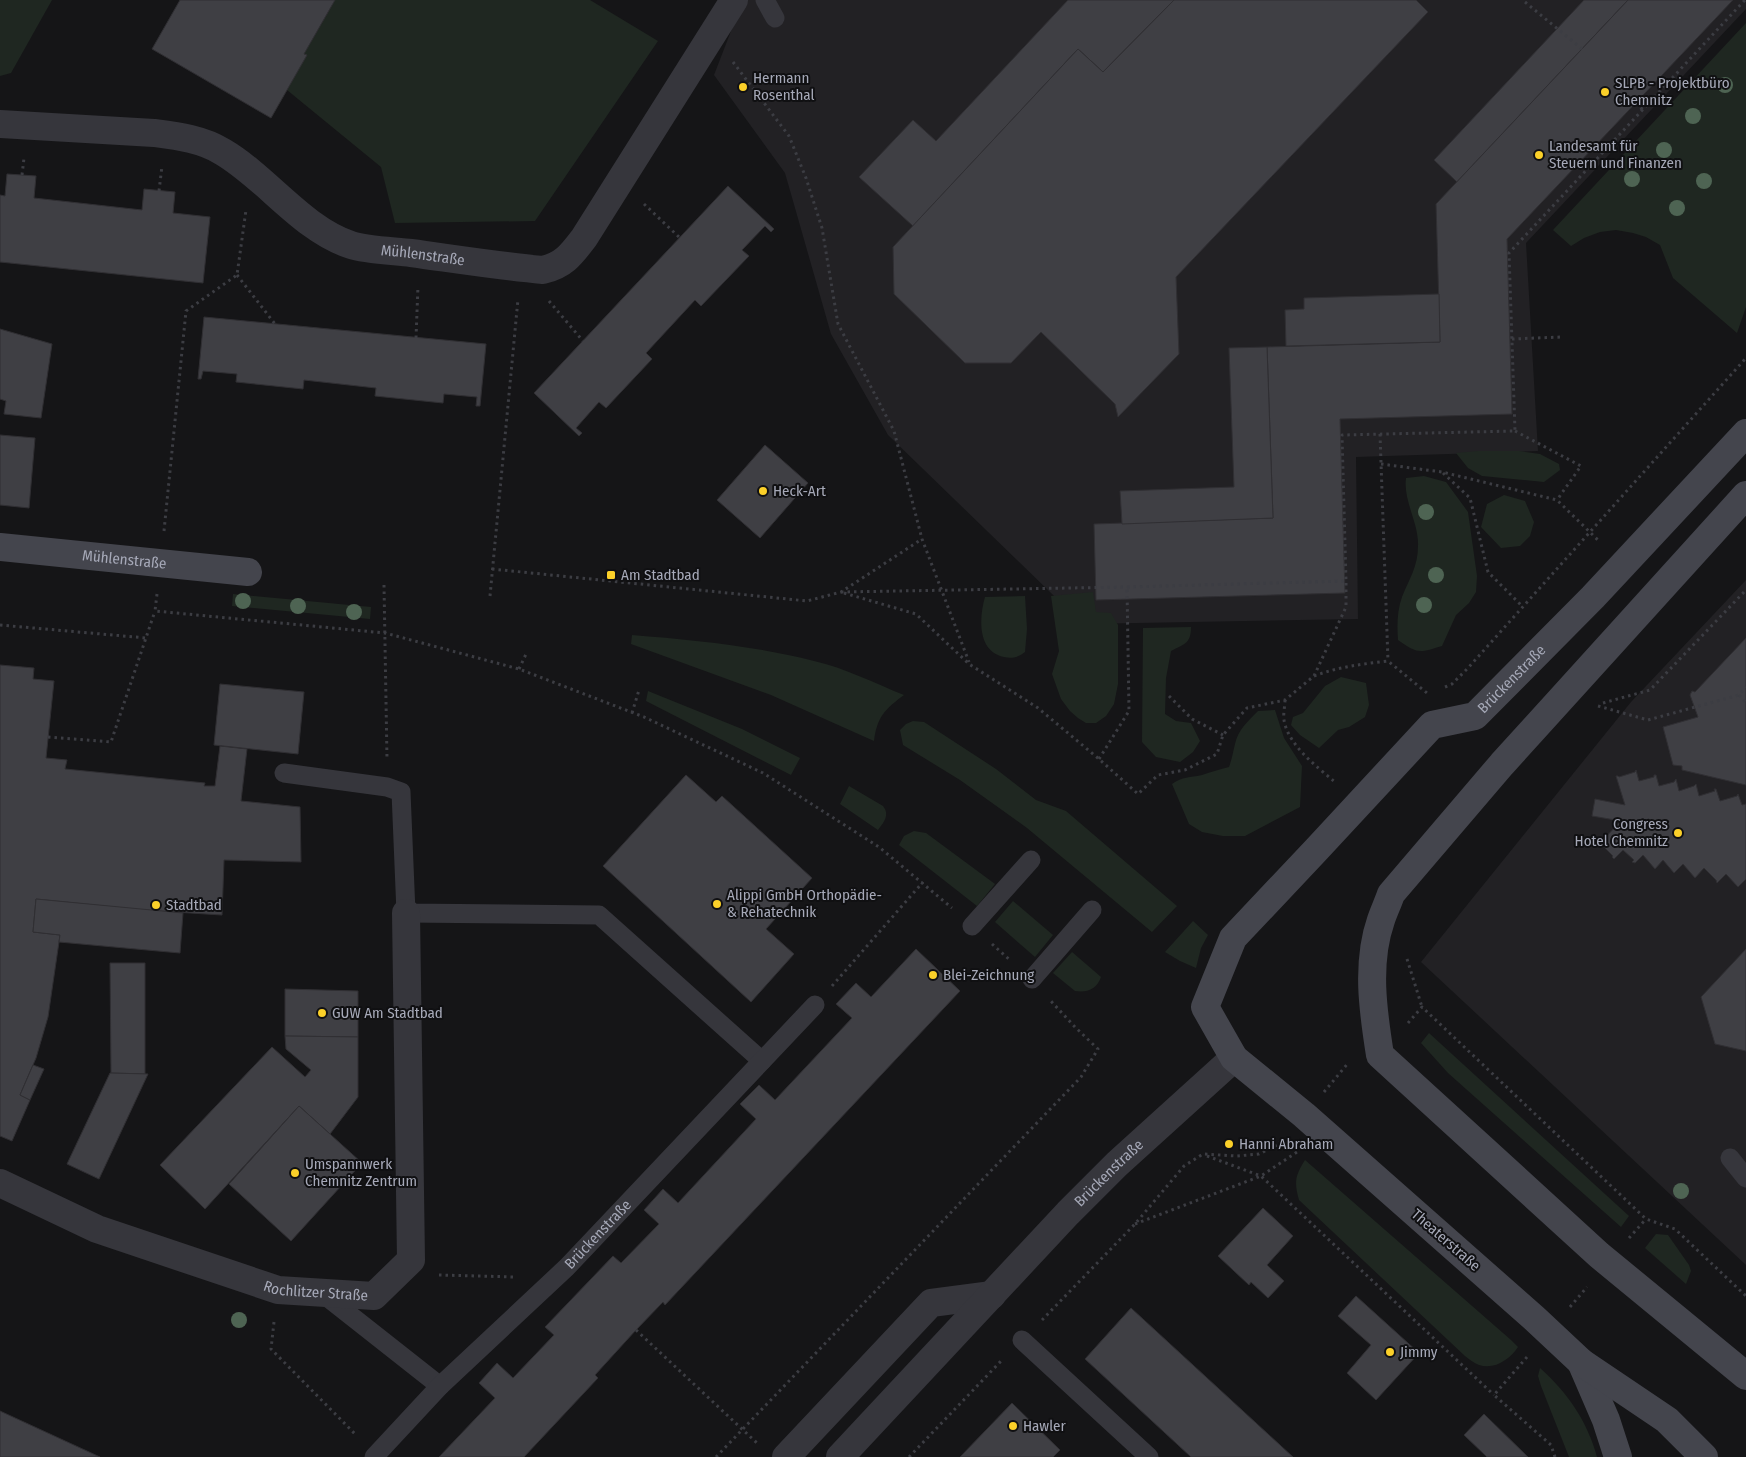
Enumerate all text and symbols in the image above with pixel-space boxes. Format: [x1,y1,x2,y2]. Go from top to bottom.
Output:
place label: Hermann Rosenthal [753,69,815,104]
place label: SLPB - Projektbüro Chemnitz [1615,74,1730,109]
marker: Hermann Rosenthal [737,81,749,93]
marker: SLPB - Projektbüro Chemnitz [1599,86,1611,98]
place label: Landesamt für Steuern und Finanzen [1549,137,1682,172]
marker: Landesamt für Steuern und Finanzen [1533,149,1545,161]
street label: Mühlenstraße [380,241,466,269]
place label: Heck-Art [773,482,826,500]
marker: Heck-Art [757,485,769,497]
street label: Mühlenstraße [81,546,167,573]
place label: Am Stadtbad [621,566,700,584]
marker: Am Stadtbad [605,569,617,581]
street label: Brückenstraße [1474,641,1549,717]
place label: Congress Hotel Chemnitz [1575,815,1668,850]
marker: Congress Hotel Chemnitz [1672,827,1684,839]
place label: Alippi GmbH Orthopädie- & Rehatechnik [727,886,882,921]
place label: Stadtbad [166,896,222,914]
marker: Alippi GmbH Orthopädie- & Rehatechnik [711,898,723,910]
marker: Stadtbad [150,899,162,911]
place label: Blei-Zeichnung [943,966,1034,984]
marker: Blei-Zeichnung [927,969,939,981]
place label: GUW Am Stadtbad [332,1004,443,1022]
marker: GUW Am Stadtbad [316,1007,328,1019]
place label: Hanni Abraham [1239,1135,1333,1153]
street label: Brückenstraße [1071,1136,1147,1210]
marker: Hanni Abraham [1223,1138,1235,1150]
place label: Umspannwerk Chemnitz Zentrum [305,1155,417,1190]
marker: Umspannwerk Chemnitz Zentrum [289,1167,301,1179]
street label: Brückenstraße [561,1196,635,1273]
street label: Theaterstraße [1408,1205,1484,1275]
street label: Rochlitzer Straße [261,1277,368,1305]
place label: Jimmy [1400,1343,1438,1361]
marker: Jimmy [1384,1346,1396,1358]
place label: Hawler [1023,1417,1066,1435]
marker: Hawler [1007,1420,1019,1432]

